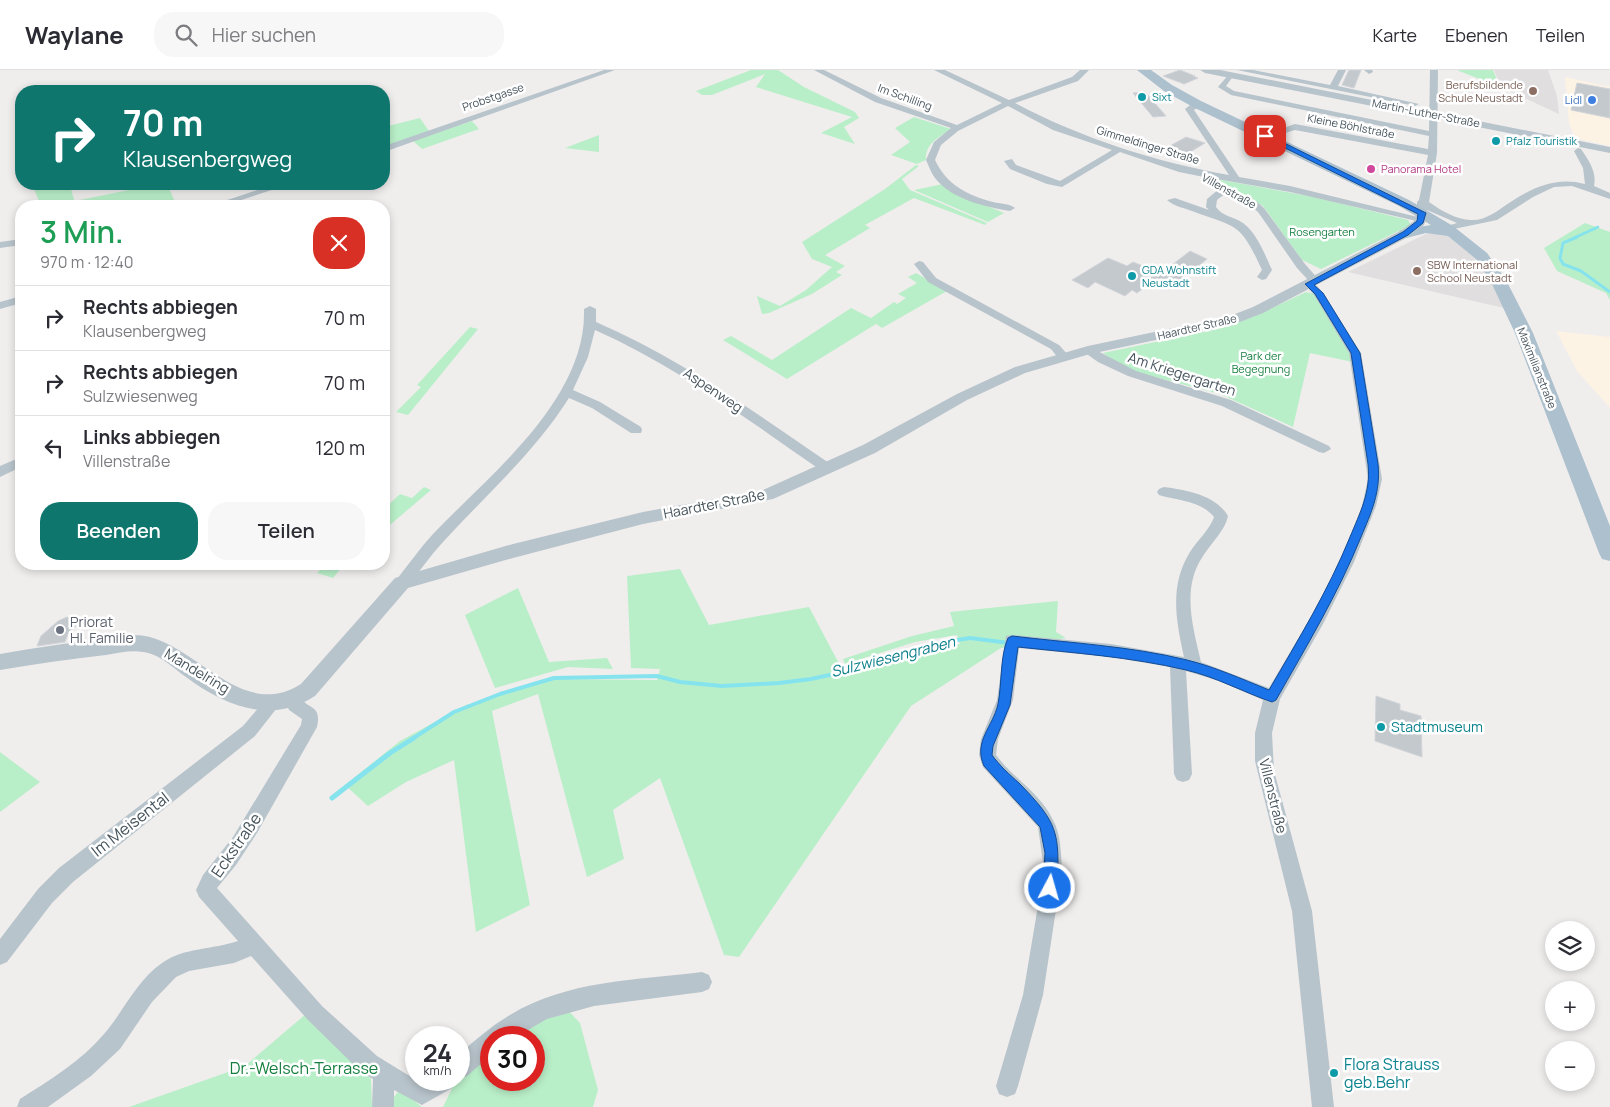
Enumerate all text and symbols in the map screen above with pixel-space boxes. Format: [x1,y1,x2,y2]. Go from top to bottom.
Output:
search box [154,12,504,57]
text: Waylane [25,18,124,51]
icon: search [172,21,200,49]
text: Hier suchen [212,22,316,48]
text: Karte [1373,23,1417,47]
text: Ebenen [1445,23,1508,47]
text: Teilen [1536,23,1585,47]
place label: Berufsbildende Schule Neustadt [1438,77,1524,105]
street label: Probstgasse [460,79,526,114]
street label: Im Schilling [876,80,934,113]
marker: Berufsbildende Schule Neustadt [1527,85,1539,97]
place label: Sixt [1152,89,1172,104]
marker: Sixt [1136,91,1148,103]
place label: Lidl [1565,92,1582,107]
marker: Lidl [1586,94,1598,106]
street label: Martin-Luther-Straße [1371,95,1482,130]
text: 70 m [123,99,203,147]
icon: right [40,105,105,170]
street label: Kleine Böhlstraße [1306,110,1397,141]
pin [1244,115,1286,157]
street label: Gimmeldinger Straße [1095,122,1202,167]
icon: arrive [1251,122,1279,150]
place label: Pfalz Touristik [1506,133,1578,148]
marker: Pfalz Touristik [1490,135,1502,147]
text: Klausenbergweg [123,144,292,174]
place label: Panorama Hotel [1381,161,1461,176]
marker: Panorama Hotel [1365,163,1377,175]
street label: Villenstraße [1199,169,1260,212]
text: 3 Min. [40,211,124,252]
button: close [313,217,365,269]
park label: Rosengarten [1289,224,1355,239]
text: 970 m · 12:40 [40,251,134,273]
place label: SBW International School Neustadt [1427,257,1518,285]
place label: GDA Wohnstift Neustadt [1142,262,1216,290]
marker: SBW International School Neustadt [1411,265,1423,277]
marker: GDA Wohnstift Neustadt [1126,270,1138,282]
text: Rechts abbiegen [83,294,238,320]
icon: right [40,304,68,332]
text: 70 m [324,305,365,331]
street label: Haardter Straße [1156,310,1239,343]
text: Klausenbergweg [83,320,206,342]
street label: Maximilianstraße [1514,325,1561,411]
street label: Am Kriegergarten [1126,347,1239,400]
park label: Park der Begegnung [1232,348,1290,376]
text: Rechts abbiegen [83,359,238,385]
street label: Aspenweg [680,363,747,416]
icon: right [40,369,68,397]
text: 70 m [324,370,365,396]
text: Sulzwiesenweg [83,385,198,407]
text: Links abbiegen [83,424,220,450]
icon: left [40,434,68,462]
text: 120 m [315,435,365,461]
text: Villenstraße [83,450,170,472]
street label: Haardter Straße [662,484,766,523]
button: Beenden [40,502,198,560]
button: Teilen [208,502,365,560]
place label: Priorat Hl. Familie [70,612,134,647]
marker: Priorat Hl. Familie [54,624,66,636]
water label: Sulzwiesengraben [829,631,958,682]
street label: Mandelring [161,644,233,697]
place label: Stadtmuseum [1391,717,1483,736]
marker: Stadtmuseum [1375,721,1387,733]
street label: Villenstraße [1255,757,1292,835]
street label: Im Meisental [87,787,173,861]
street label: Eckstraße [206,808,266,882]
position arrow [1023,861,1075,913]
map controls [1545,921,1595,1091]
button: layers [1545,921,1595,971]
button: + [1545,981,1595,1031]
speed limit sign: 30 [480,1026,545,1091]
text: 24 [423,1035,452,1070]
button: − [1545,1041,1595,1091]
place label: Flora Strauss geb.Behr [1344,1053,1440,1093]
park label: Dr.-Welsch-Terrasse [230,1057,378,1079]
text: km/h [424,1062,451,1079]
marker: Flora Strauss geb.Behr [1328,1067,1340,1079]

